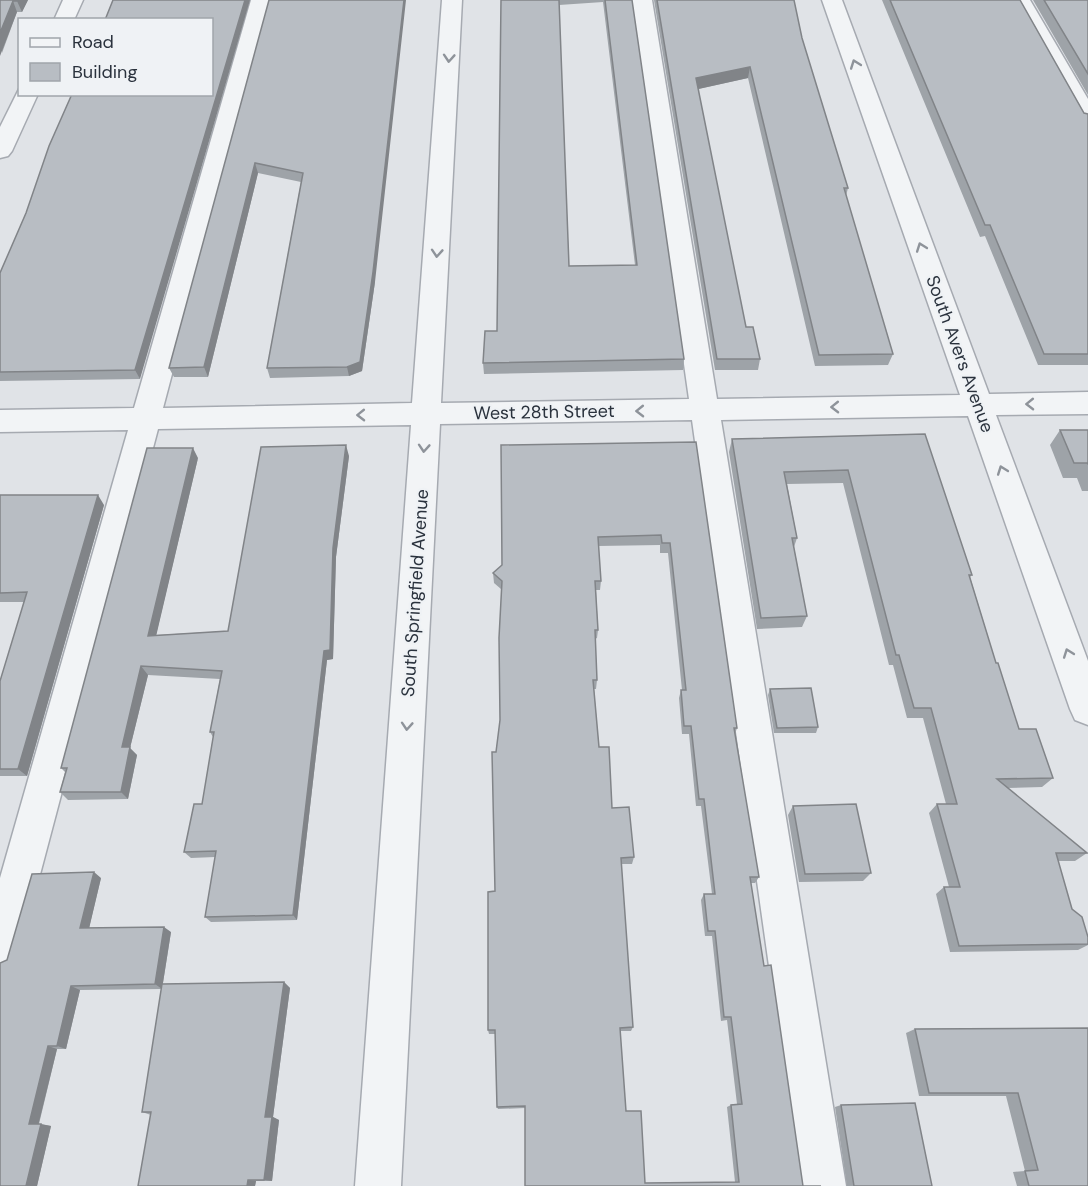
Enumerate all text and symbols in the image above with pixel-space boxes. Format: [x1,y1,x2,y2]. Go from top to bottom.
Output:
legend [18,18,213,96]
text: Road [72,30,114,54]
one-way arrow [442,54,455,63]
one-way arrow [850,59,863,70]
text: Building [72,60,137,84]
one-way arrow [916,242,929,253]
one-way arrow [430,249,443,258]
street label: South Avers Avenue [920,272,1000,436]
one-way arrow [1025,398,1034,410]
street label: West 28th Street [473,399,615,425]
one-way arrow [830,401,839,414]
one-way arrow [635,404,644,417]
one-way arrow [356,409,365,421]
one-way arrow [418,443,431,452]
one-way arrow [997,465,1009,476]
street label: South Springfield Avenue [396,488,434,698]
one-way arrow [1063,649,1076,659]
one-way arrow [400,722,413,731]

